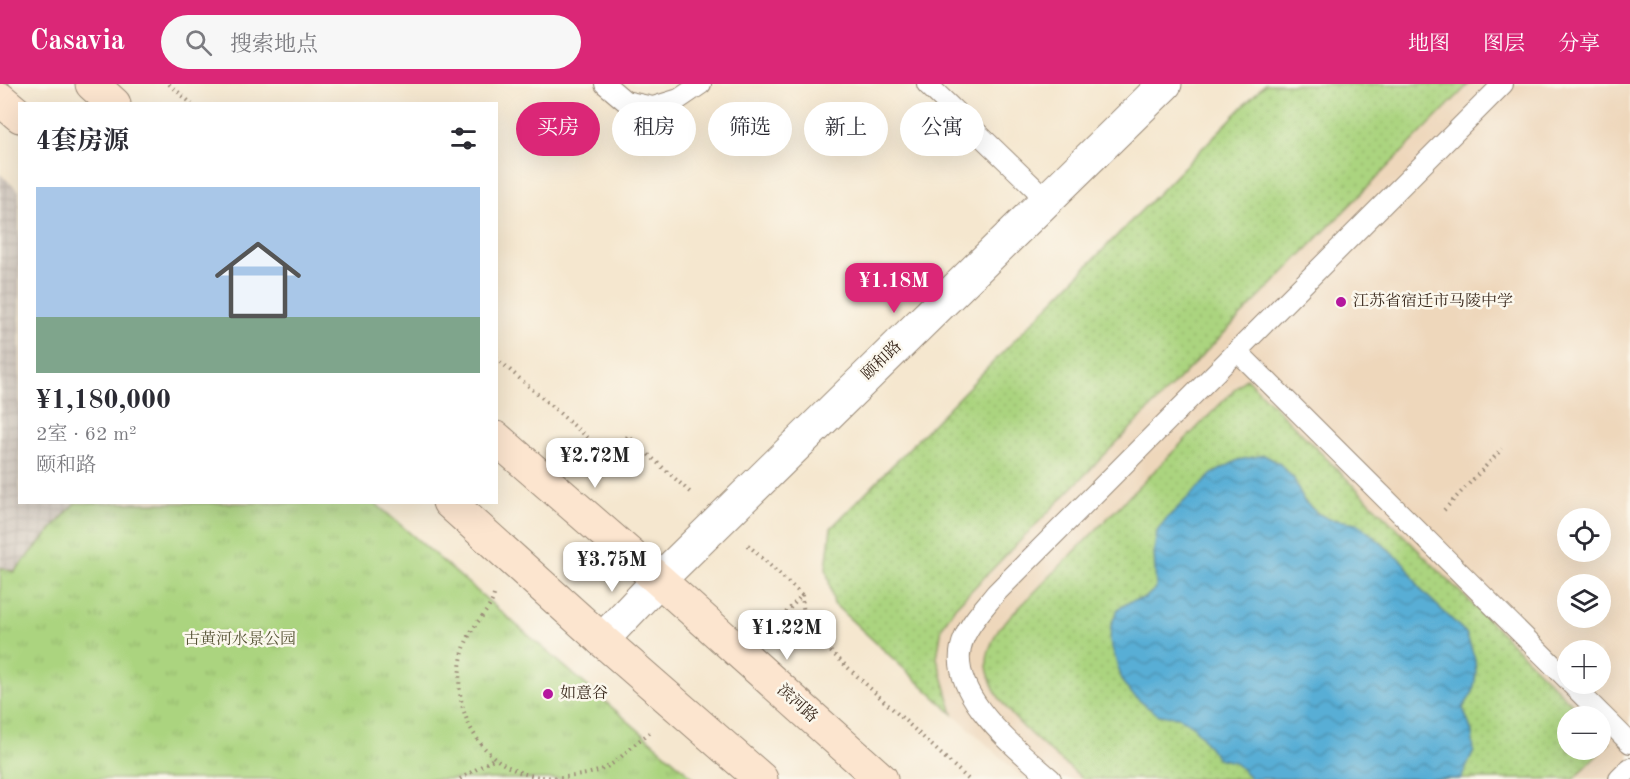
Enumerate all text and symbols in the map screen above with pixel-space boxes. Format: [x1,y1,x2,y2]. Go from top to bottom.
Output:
search box [161,15,581,69]
icon: search [182,26,215,59]
text: Casavia [30,28,125,56]
text: 搜索地点 [230,34,318,56]
text: 地图 [1408,34,1450,55]
text: 图层 [1483,34,1525,55]
text: 分享 [1558,34,1600,55]
chip: 买房 [516,102,600,156]
chip: 租房 [612,102,696,156]
chip: 筛选 [708,102,792,156]
chip: 新上 [804,102,888,156]
chip: 公寓 [900,102,984,156]
icon: filters [447,122,480,155]
text: 4套房源 [36,129,129,155]
icon: home [204,226,312,334]
pin: ¥1.18M [845,263,943,314]
text: ¥1.18M [859,272,929,292]
place label: 江苏省宿迁市马陵中学 [1353,292,1513,310]
marker: 江苏省宿迁市马陵中学 [1334,295,1348,309]
street label: 颐和路 [858,337,905,383]
text: ¥1,180,000 [36,388,171,414]
text: 2室 · 62 m² [36,425,137,445]
pin: ¥2.72M [546,438,644,489]
text: ¥2.72M [560,447,630,467]
text: 颐和路 [36,456,96,476]
map controls [1557,508,1611,760]
button: locate [1557,508,1611,562]
pin: ¥3.75M [563,542,661,593]
text: ¥3.75M [577,551,647,571]
button: layers [1557,574,1611,628]
pin: ¥1.22M [738,610,836,661]
text: ¥1.22M [752,619,822,639]
park label: 古黄河水景公园 [184,630,296,648]
button: + [1557,640,1611,694]
street label: 滨河路 [774,681,822,726]
place label: 如意谷 [560,684,608,702]
marker: 如意谷 [541,687,555,701]
button: − [1557,706,1611,760]

